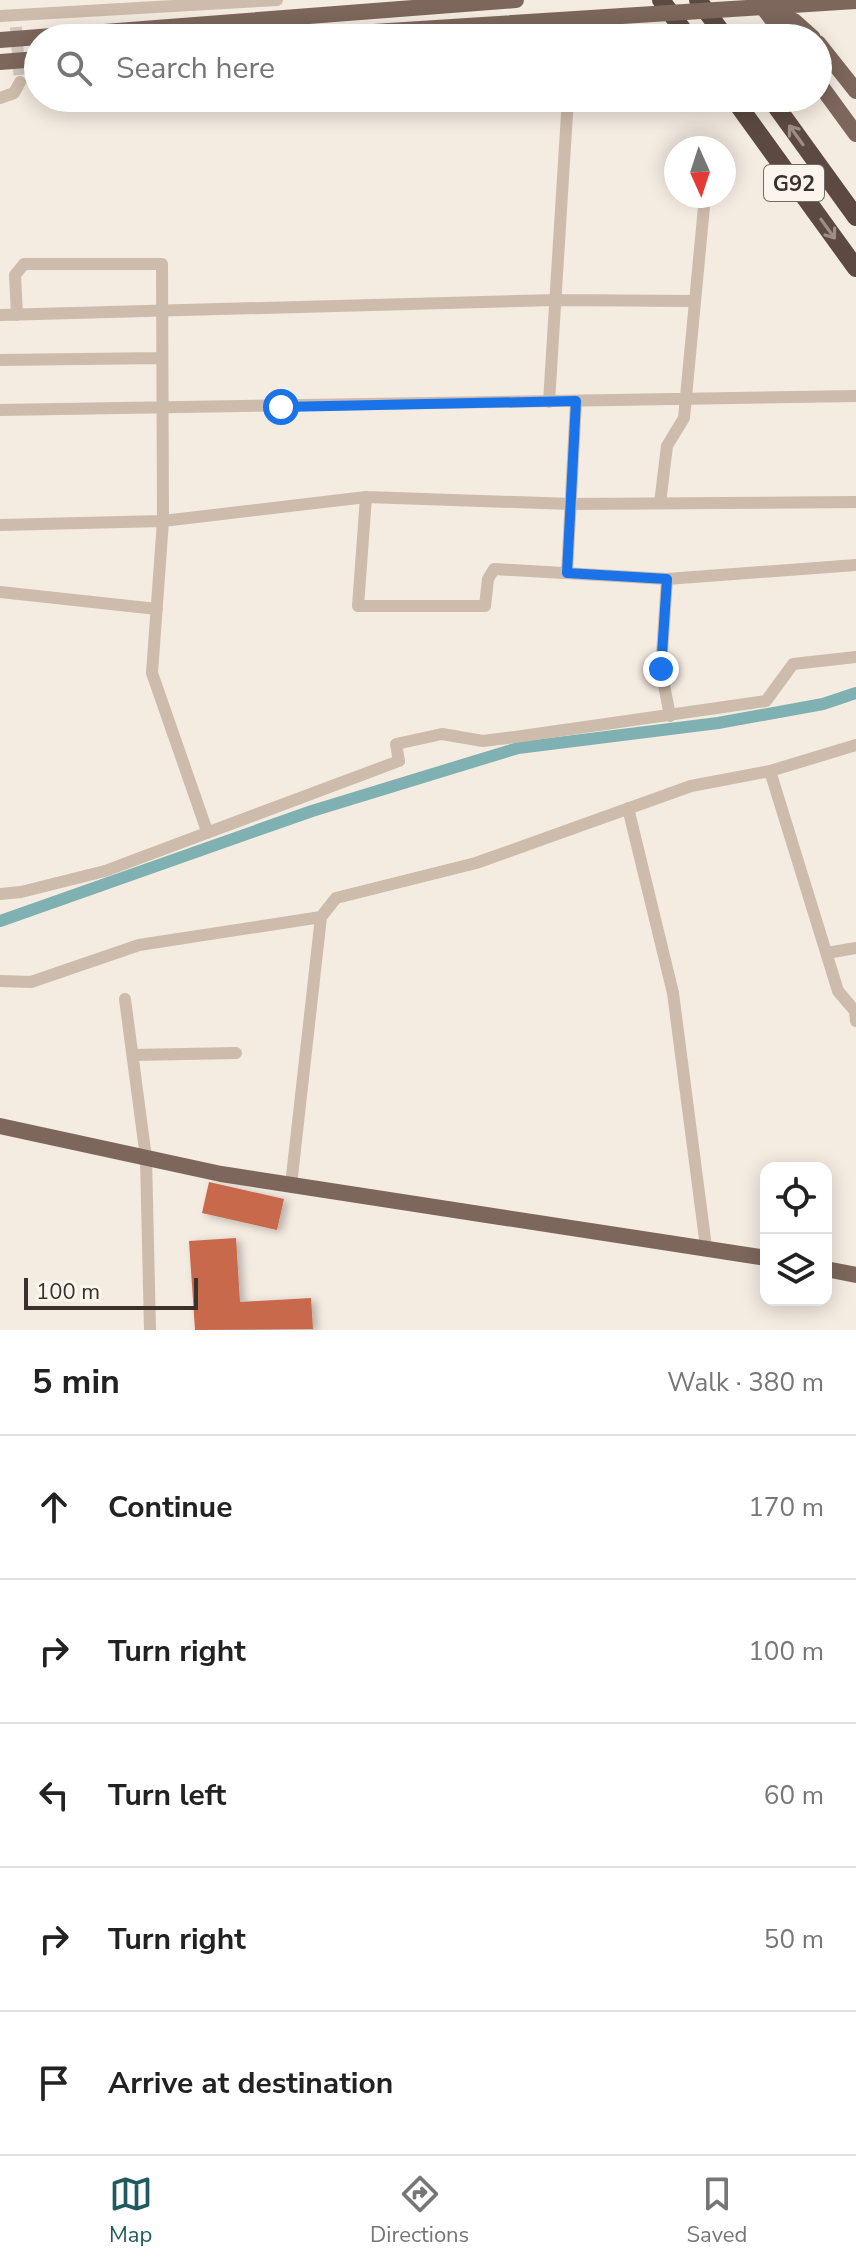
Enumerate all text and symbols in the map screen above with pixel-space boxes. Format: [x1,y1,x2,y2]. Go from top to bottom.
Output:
search box [24,24,832,112]
icon: search [52,46,96,90]
text: Search here [116,48,275,89]
one-way arrow [788,124,805,146]
north arrow [664,136,736,208]
road number: G92 [764,165,824,201]
one-way arrow [819,218,836,239]
route start [263,389,299,425]
route end [643,651,679,687]
map controls [760,1162,832,1306]
button: locate [760,1162,832,1234]
button: layers [760,1234,832,1306]
scale bar [24,1274,198,1310]
text: 100 m [36,1277,100,1307]
text: 5 min [32,1359,120,1405]
text: Walk · 380 m [667,1365,824,1400]
icon: ahead [32,1485,76,1529]
text: Continue [108,1487,233,1528]
text: 170 m [748,1490,824,1525]
icon: right [32,1629,76,1673]
text: Turn right [108,1631,246,1672]
text: 100 m [748,1634,824,1669]
icon: left [32,1773,76,1817]
text: Turn left [108,1775,226,1816]
text: 60 m [764,1778,824,1813]
icon: right [32,1917,76,1961]
text: Turn right [108,1919,246,1960]
text: 50 m [764,1922,824,1957]
icon: arrive [32,2061,76,2105]
text: Arrive at destination [108,2063,393,2104]
tab: Map [109,2172,153,2250]
tab: Directions [370,2172,469,2250]
tab: Saved [687,2172,747,2250]

